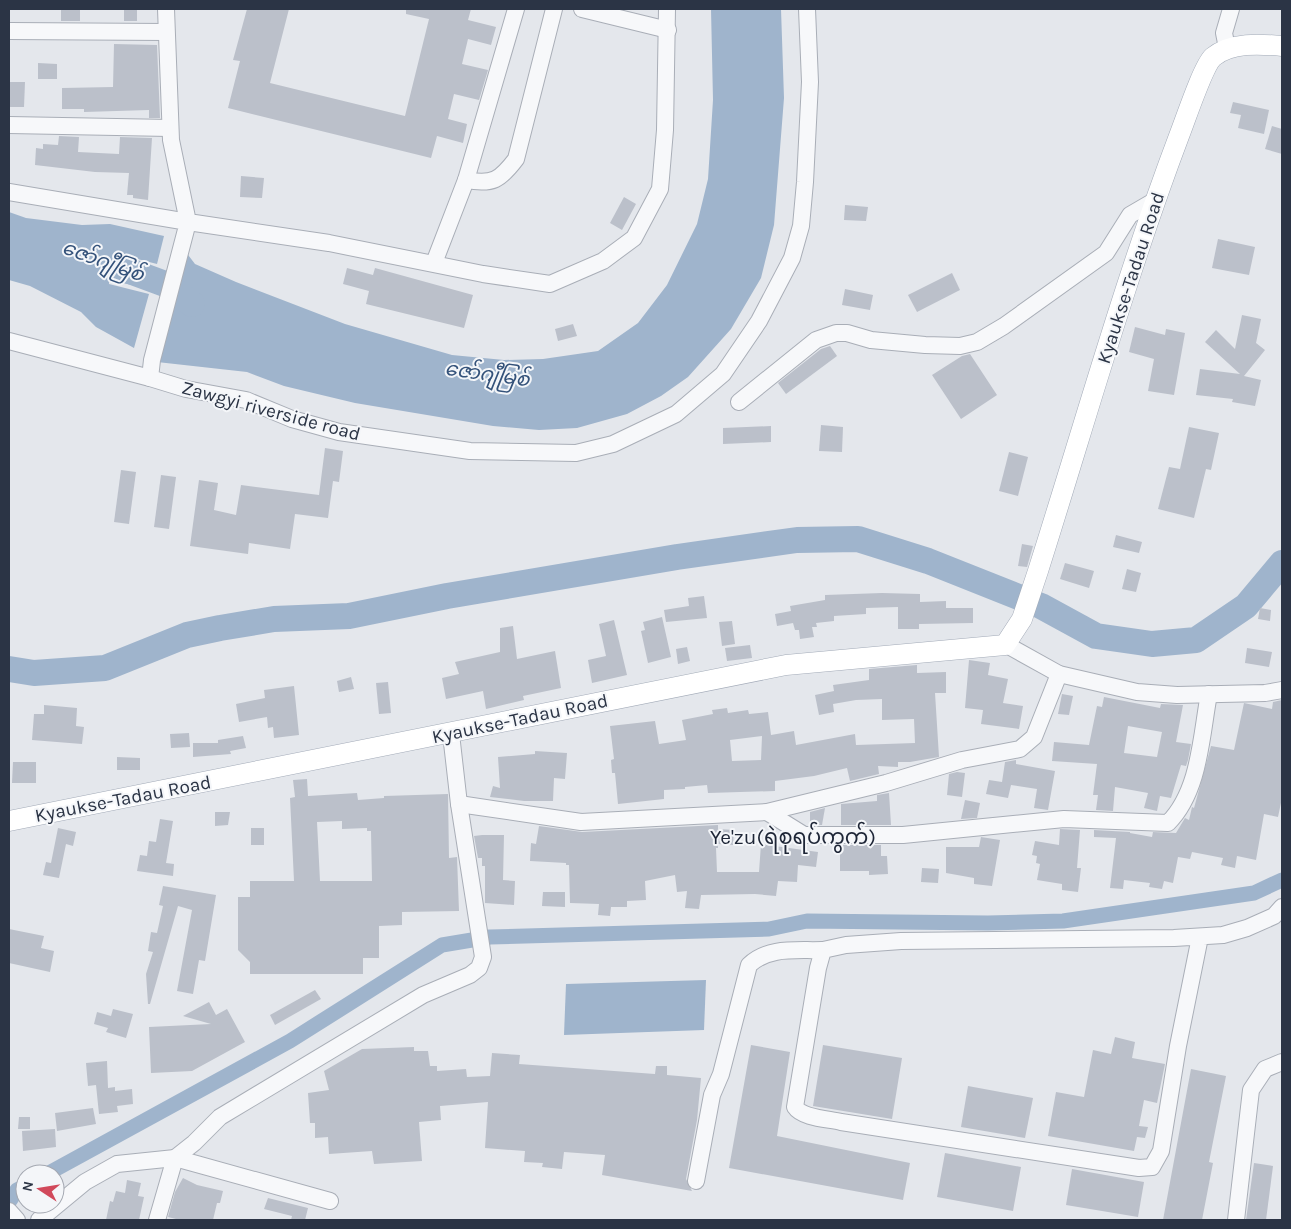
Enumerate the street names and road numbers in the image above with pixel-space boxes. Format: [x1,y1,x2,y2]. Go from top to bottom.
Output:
street label: Kyaukse-Tadau Road [1093,189,1169,367]
street label: Zawgyi riverside road [179,377,363,445]
street label: Kyaukse-Tadau Road [430,690,610,748]
street label: Kyaukse-Tadau Road [33,771,213,827]

